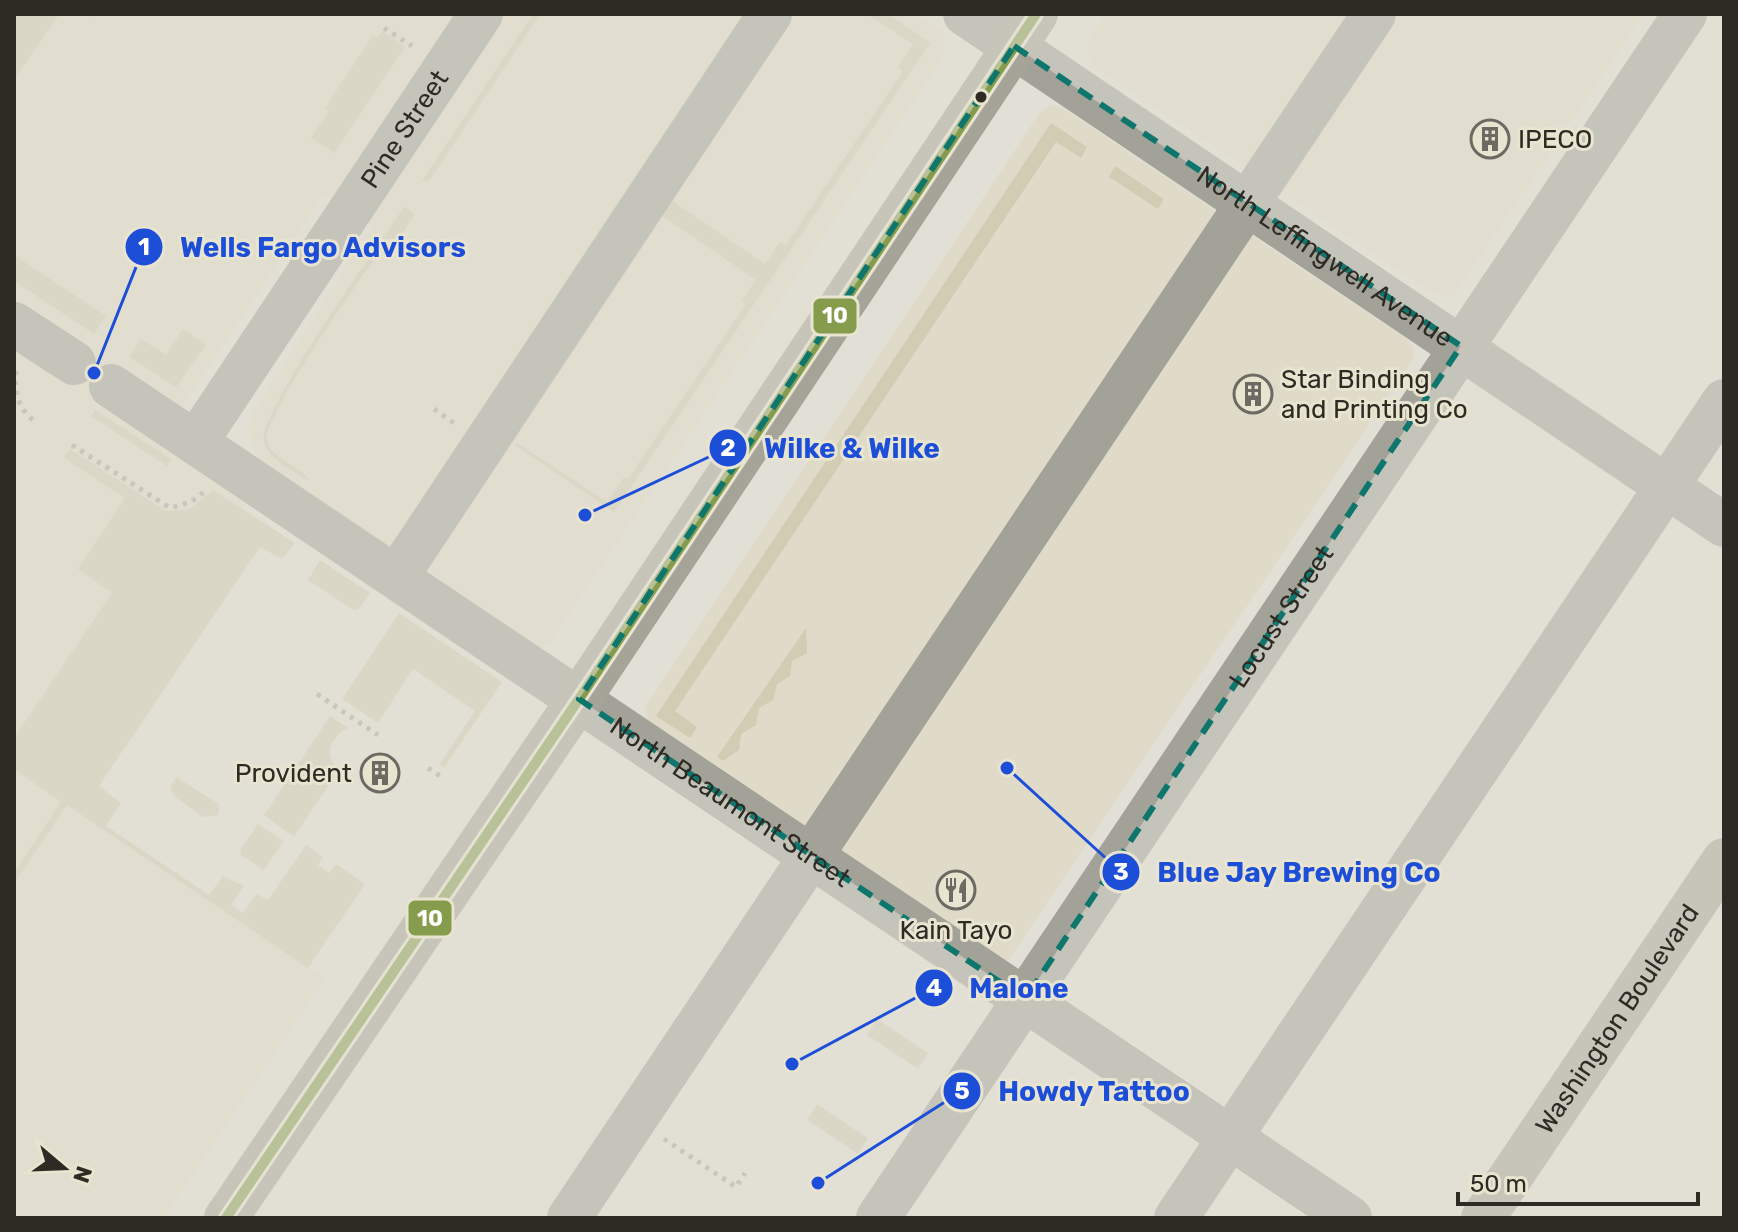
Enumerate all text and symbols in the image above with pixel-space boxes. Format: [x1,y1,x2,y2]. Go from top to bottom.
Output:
street label: Pine Street [355,65,455,194]
unlabelled marker [973,89,989,105]
building icon: IPECO [1469,118,1511,160]
place label: IPECO [1518,124,1592,155]
street label: North Leffingwell Avenue [1191,160,1459,354]
callout: Wells Fargo Advisors [124,221,482,273]
text: Wells Fargo Advisors [180,231,466,264]
text: 1 [138,233,150,261]
line badge: 10 [812,297,858,335]
text: 10 [822,302,848,329]
place label: Star Binding and Printing Co [1281,364,1468,425]
building icon: Star Binding and Printing Co [1232,373,1274,415]
callout: Wilke & Wilke [708,422,956,474]
text: Wilke & Wilke [764,432,940,465]
text: 2 [720,434,736,462]
street label: Locust Street [1223,540,1340,694]
street label: North Beaumont Street [604,711,856,894]
building icon: Provident [359,752,401,794]
place label: Provident [235,758,352,789]
callout: Blue Jay Brewing Co [1101,846,1458,898]
text: Blue Jay Brewing Co [1157,856,1441,889]
text: 3 [1113,858,1129,886]
restaurant icon: Kain Tayo [935,869,977,911]
street label: Washington Boulevard [1529,898,1706,1140]
line badge: 10 [407,899,453,937]
text: 10 [417,905,443,932]
place label: Kain Tayo [899,915,1013,946]
callout: Malone [914,962,1085,1014]
text: Malone [969,972,1069,1005]
text: 4 [926,974,942,1002]
callout: Howdy Tattoo [942,1065,1207,1117]
text: Howdy Tattoo [998,1075,1190,1108]
text: 5 [954,1077,970,1105]
north arrow [24,1128,104,1208]
scale bar [1458,1156,1698,1206]
text: N [67,1162,98,1186]
text: 50 m [1470,1170,1527,1198]

